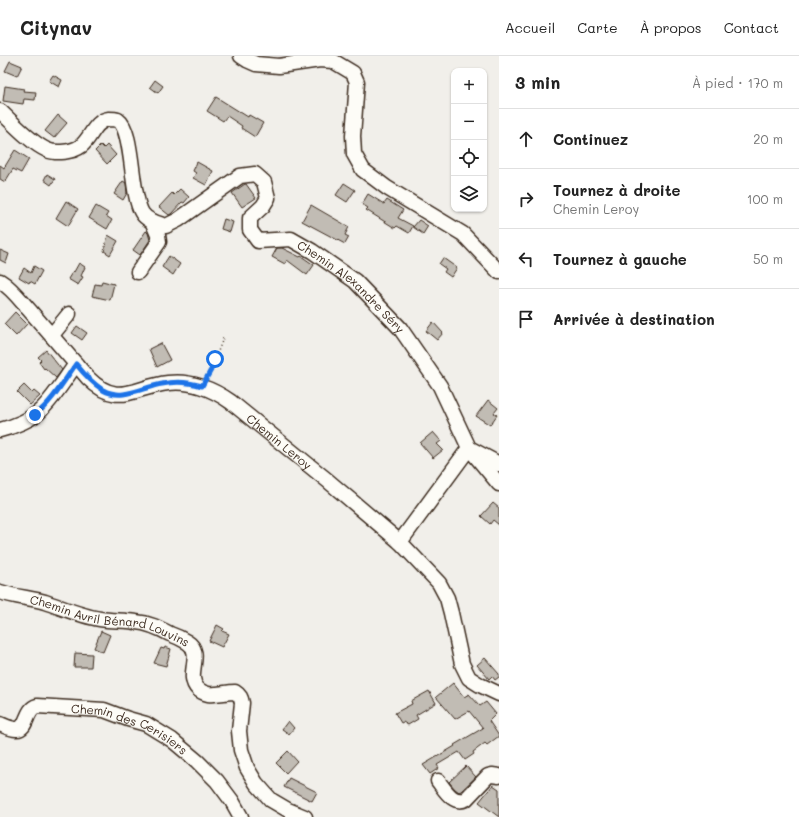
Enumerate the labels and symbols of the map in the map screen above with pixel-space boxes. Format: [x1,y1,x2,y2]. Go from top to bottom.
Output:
street label: Chemin Alexandre Séry [295,236,409,336]
route start [206,350,224,368]
route end [26,406,44,424]
street label: Chemin Leroy [243,410,315,473]
street label: Chemin Avril Bénard Louvins [29,591,193,650]
street label: Chemin des Cerisiers [71,700,191,758]

